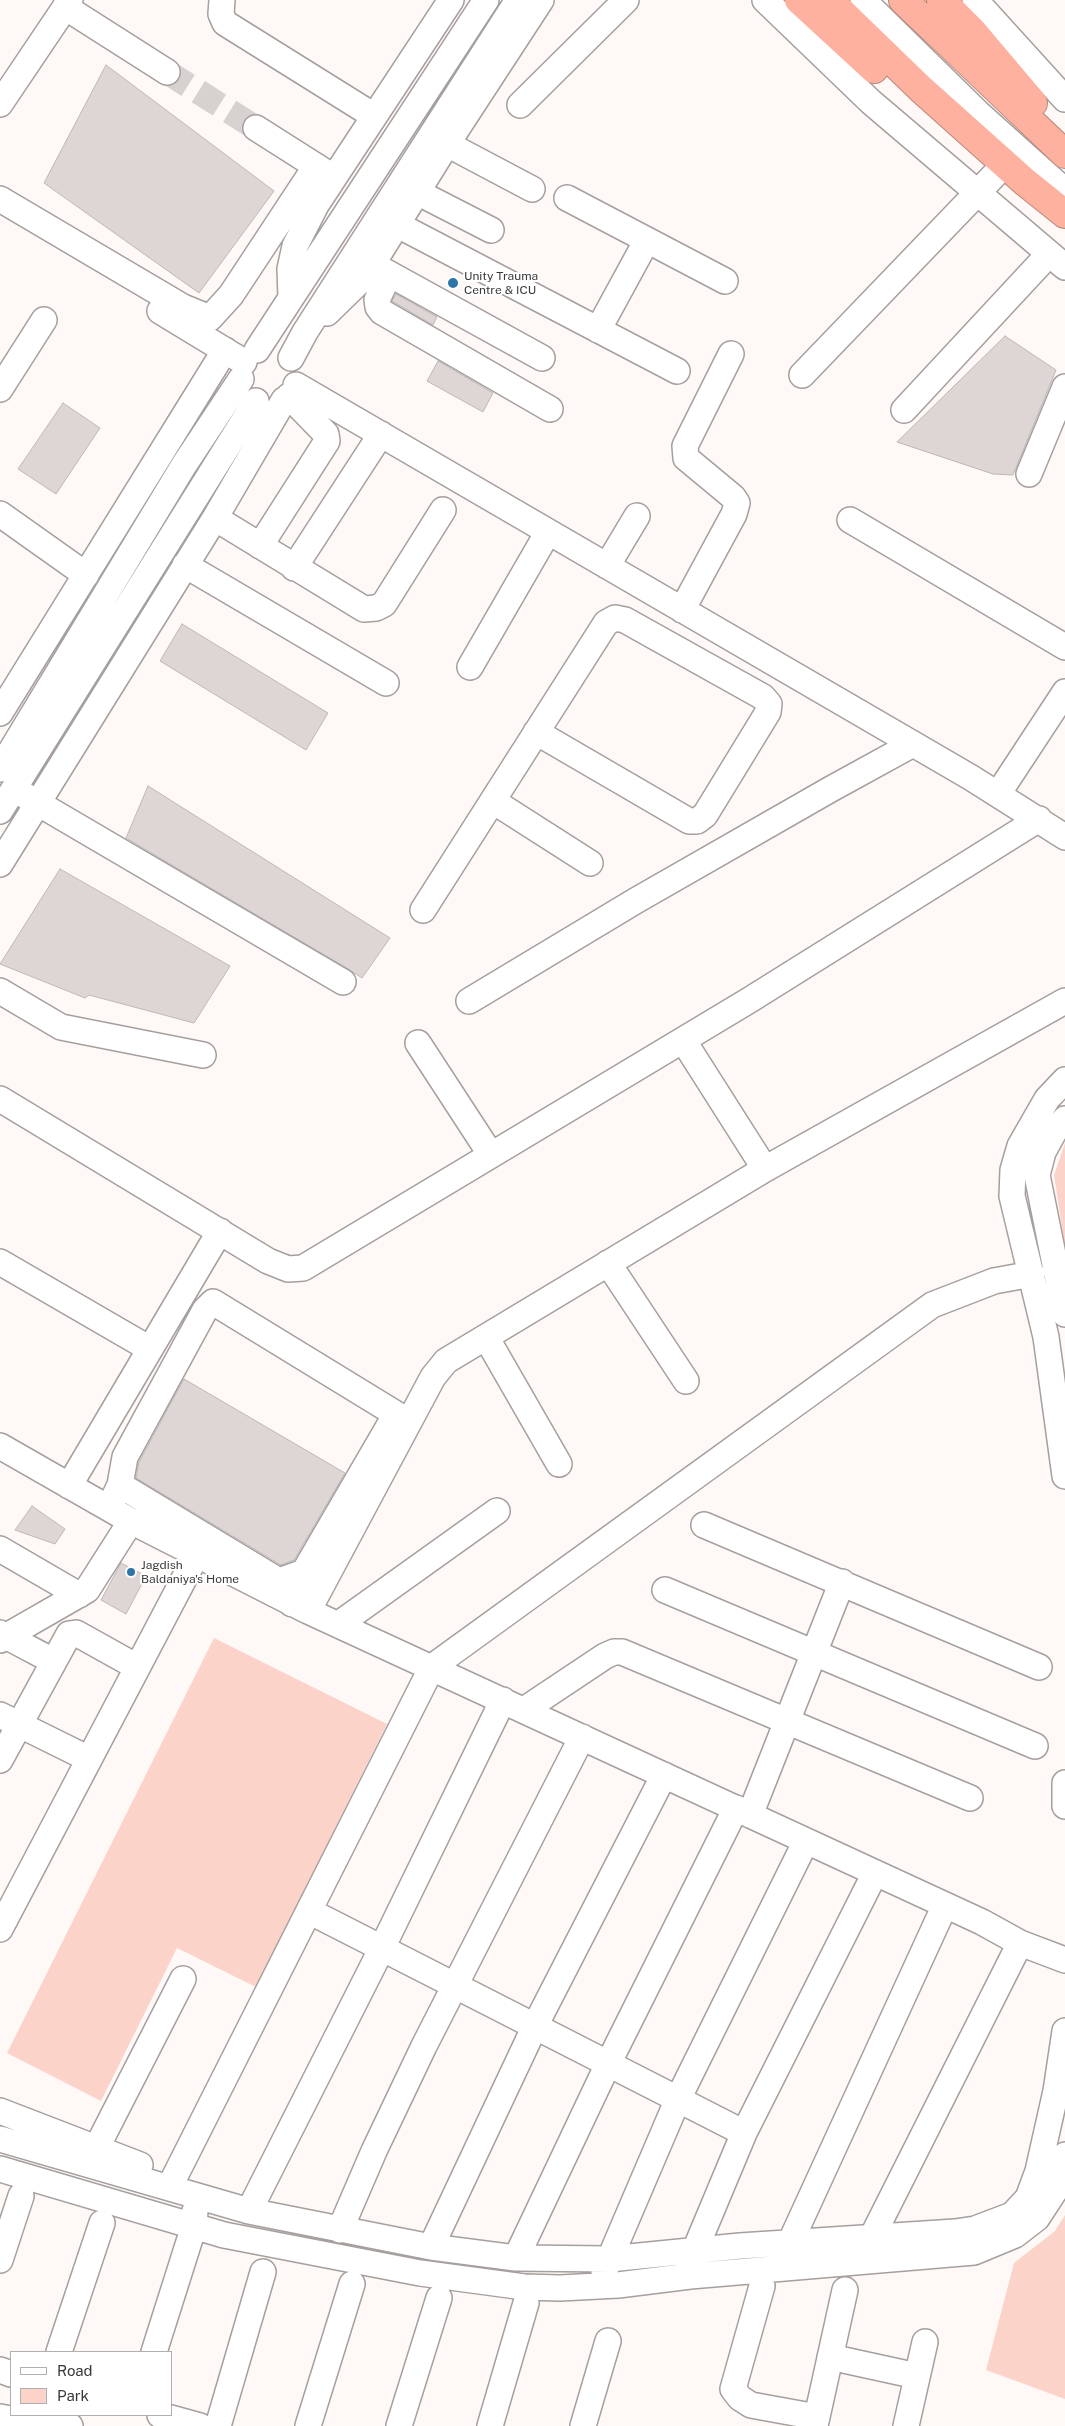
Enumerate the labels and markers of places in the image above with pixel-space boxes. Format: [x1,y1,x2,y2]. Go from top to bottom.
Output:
place label: Unity Trauma Centre & ICU [464,269,538,297]
marker: Unity Trauma Centre & ICU [446,276,460,290]
place label: Jagdish Baldaniya's Home [141,1558,239,1586]
marker: Jagdish Baldaniya's Home [125,1566,137,1578]

